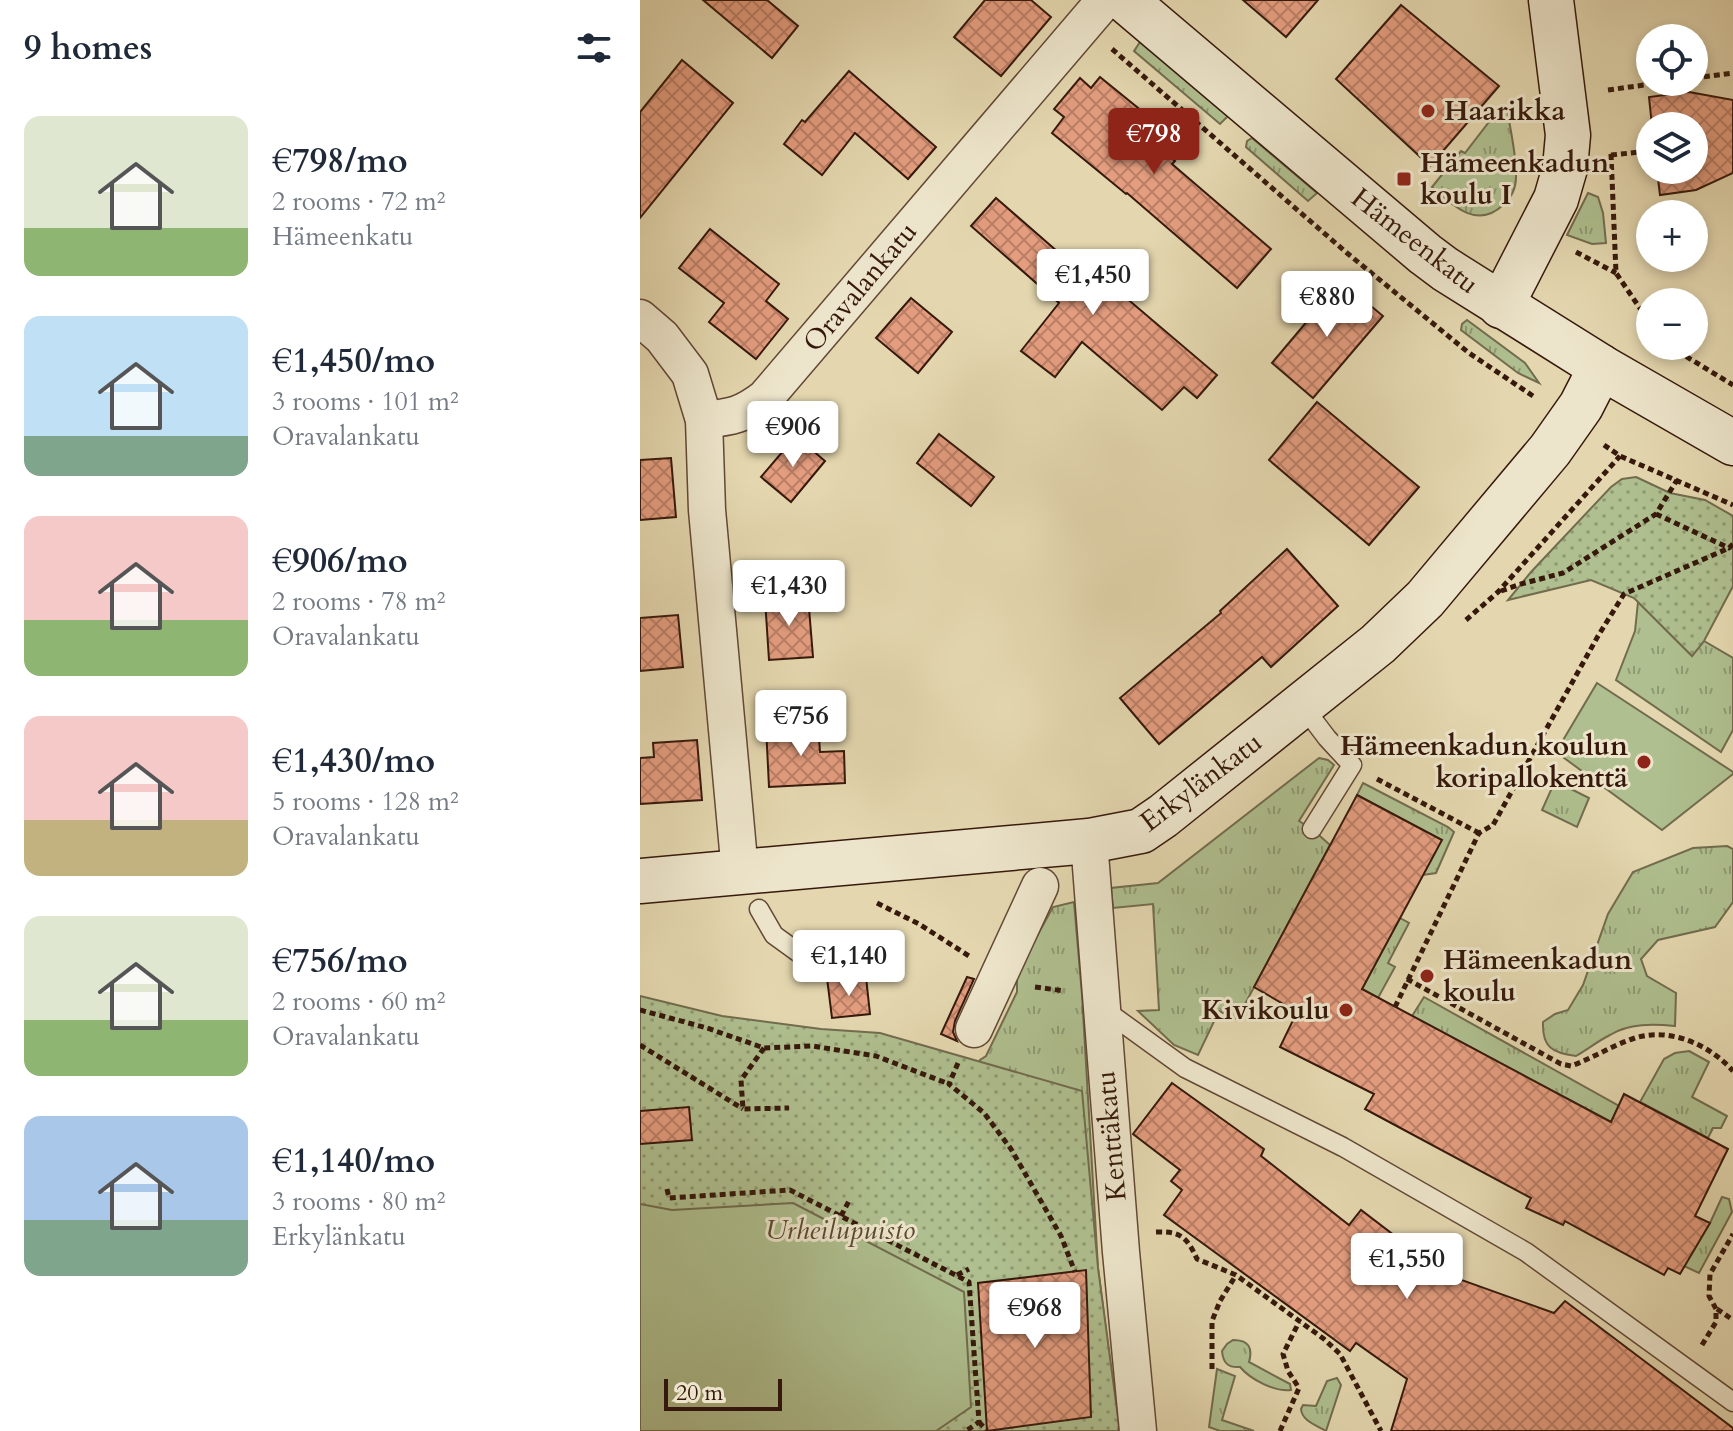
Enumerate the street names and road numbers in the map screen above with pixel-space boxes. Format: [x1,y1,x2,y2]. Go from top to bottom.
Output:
street label: Hämeenkatu [1343,179,1487,303]
street label: Oravalankatu [794,214,926,360]
street label: Erkylänkatu [1132,724,1270,840]
street label: Kenttäkatu [1086,1069,1136,1203]

